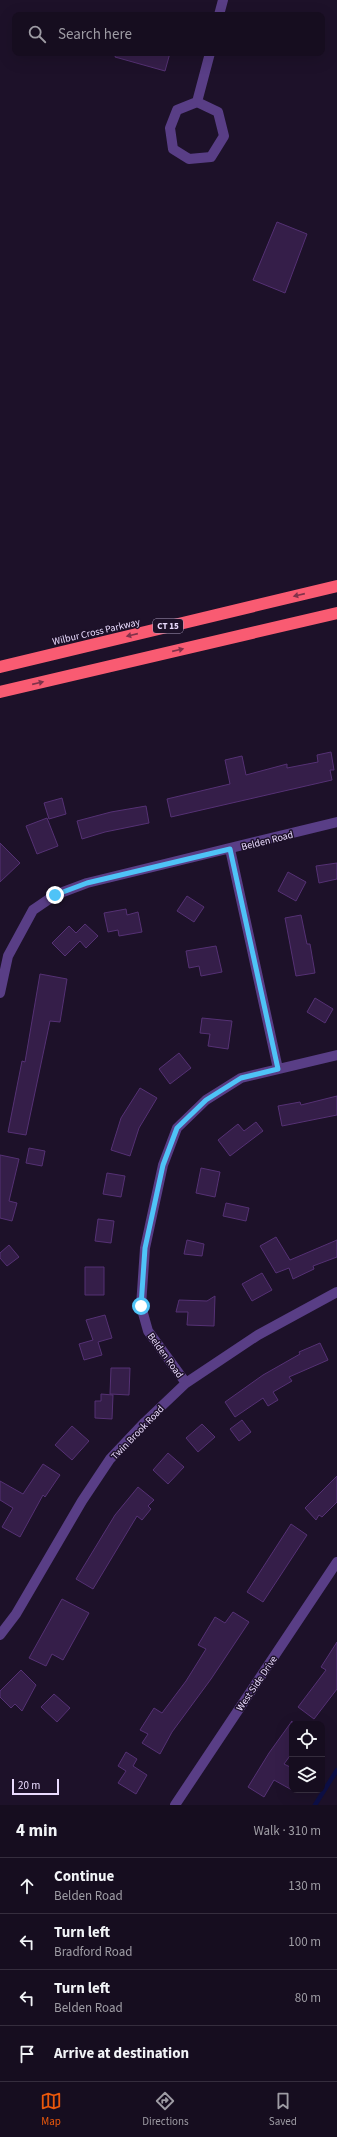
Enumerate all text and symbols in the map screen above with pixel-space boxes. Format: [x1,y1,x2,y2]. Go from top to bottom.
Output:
search box [12,12,325,56]
icon: search [26,23,48,45]
text: Search here [58,24,132,45]
one-way arrow [293,593,305,599]
street label: Wilbur Cross Parkway [51,615,142,649]
road number: CT 15 [153,619,183,633]
one-way arrow [126,633,138,639]
one-way arrow [172,646,184,652]
one-way arrow [32,679,44,685]
street label: Belden Road [240,828,295,854]
route end [46,886,64,904]
route start [132,1297,150,1315]
street label: Belden Road [144,1330,186,1381]
street label: Twin Brook Road [108,1402,167,1463]
street label: West Side Drive [233,1653,281,1714]
map controls [289,1721,325,1793]
button: locate [289,1721,325,1757]
button: layers [289,1757,325,1793]
scale bar [12,1777,59,1796]
text: 20 m [18,1778,40,1793]
text: 4 min [16,1819,57,1843]
text: Walk · 310 m [253,1822,321,1840]
text: Continue [54,1866,114,1887]
icon: ahead [16,1875,38,1897]
text: 130 m [288,1877,321,1895]
text: Belden Road [54,1887,123,1905]
text: Turn left [54,1922,110,1943]
icon: left [16,1931,38,1953]
text: 100 m [288,1933,321,1951]
text: Bradford Road [54,1943,132,1961]
text: Turn left [54,1978,110,1999]
icon: left [16,1987,38,2009]
text: 80 m [295,1989,321,2007]
text: Belden Road [54,1999,123,2017]
icon: arrive [16,2043,38,2065]
text: Arrive at destination [54,2043,189,2064]
tab: Map [40,2090,62,2129]
tab: Directions [142,2090,189,2129]
tab: Saved [269,2090,297,2129]

